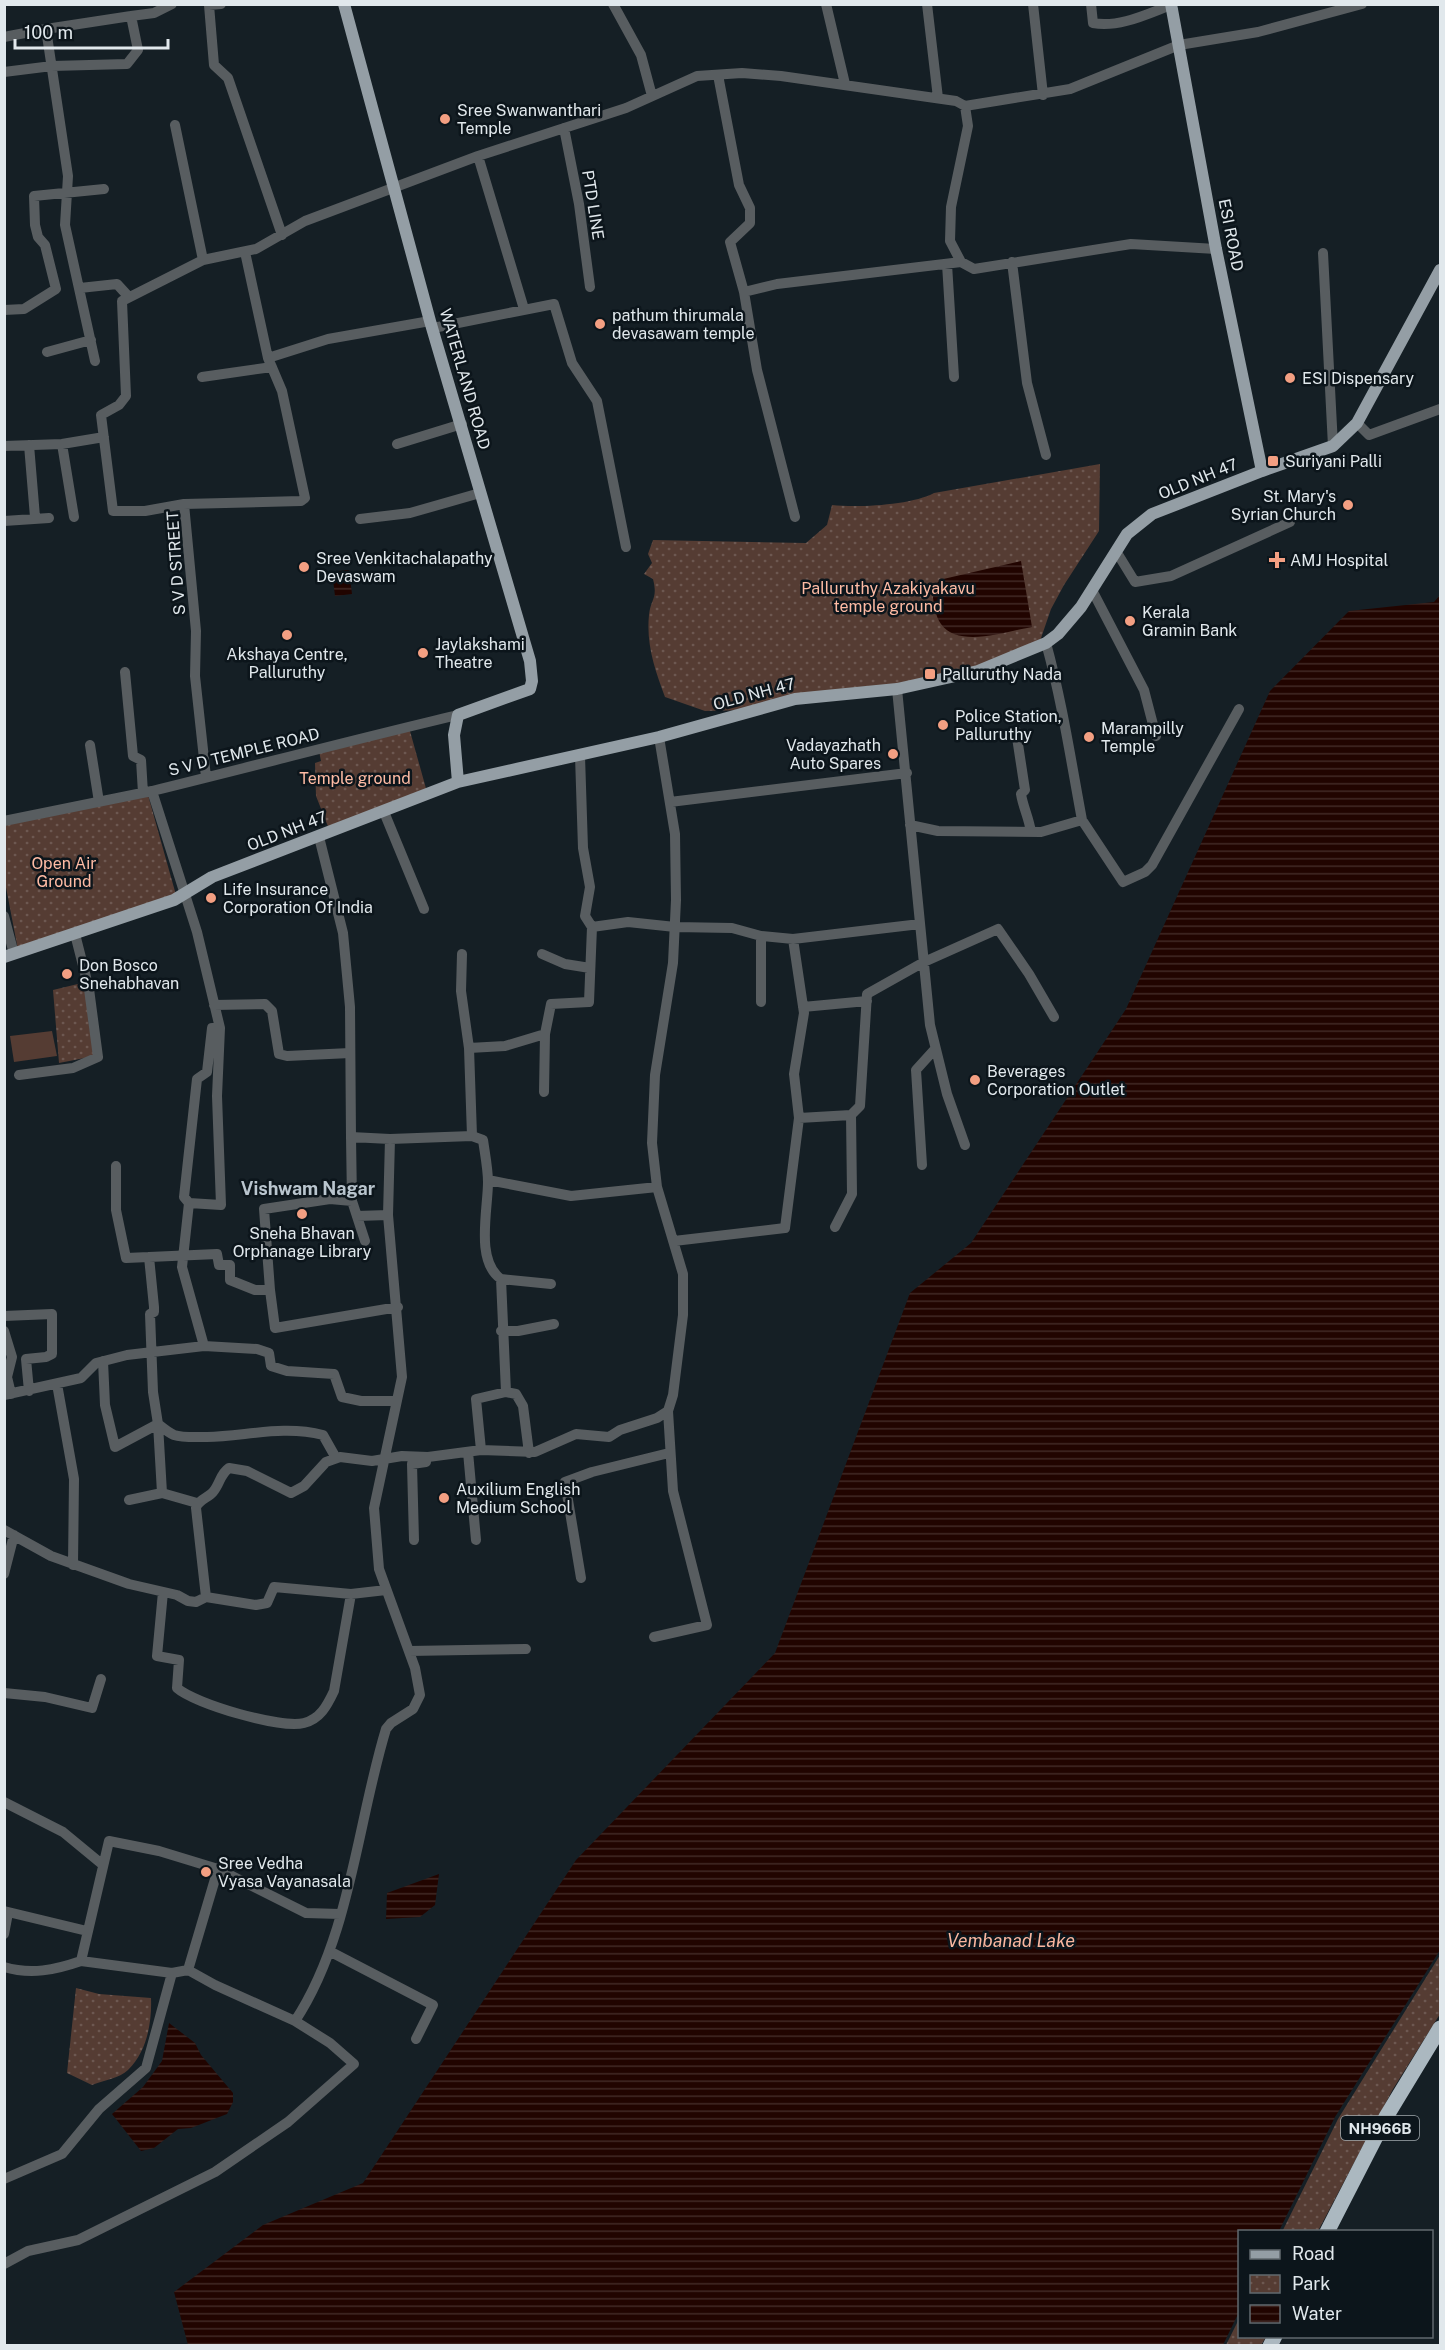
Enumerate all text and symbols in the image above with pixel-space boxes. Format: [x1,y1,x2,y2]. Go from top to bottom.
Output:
scale bar [15,12,168,50]
text: 100 m [24,22,73,43]
place label: Sree Swanwanthari Temple [457,101,601,138]
marker: Sree Swanwanthari Temple [438,112,452,126]
street label: PTD LINE [578,169,608,241]
street label: ESI ROAD [1215,197,1247,273]
street label: WATERLAND ROAD [436,306,494,452]
place label: pathum thirumala devasawam temple [612,306,755,343]
marker: pathum thirumala devasawam temple [593,317,607,331]
place label: ESI Dispensary [1302,369,1414,388]
marker: ESI Dispensary [1283,371,1297,385]
place label: Suriyani Palli [1285,452,1382,471]
street label: OLD NH 47 [1156,454,1240,504]
marker: Suriyani Palli [1266,454,1280,468]
place label: St. Mary's Syrian Church [1231,487,1336,524]
marker: St. Mary's Syrian Church [1341,498,1355,512]
street label: S V D STREET [163,510,189,616]
place label: Sree Venkitachalapathy Devaswam [316,549,493,586]
marker: AMJ Hospital [1268,551,1286,569]
place label: AMJ Hospital [1290,551,1388,570]
marker: Sree Venkitachalapathy Devaswam [297,560,311,574]
park label: Palluruthy Azakiyakavu temple ground [801,579,975,616]
place label: Kerala Gramin Bank [1142,603,1237,640]
marker: Kerala Gramin Bank [1123,614,1137,628]
marker: Akshaya Centre, Palluruthy [280,628,294,642]
place label: Jaylakshami Theatre [435,635,525,672]
place label: Akshaya Centre, Palluruthy [226,645,348,682]
marker: Jaylakshami Theatre [416,646,430,660]
place label: Palluruthy Nada [942,665,1062,684]
marker: Palluruthy Nada [923,667,937,681]
street label: OLD NH 47 [711,674,797,714]
place label: Police Station, Palluruthy [955,707,1062,744]
marker: Police Station, Palluruthy [936,718,950,732]
place label: Marampilly Temple [1101,719,1184,756]
street label: S V D TEMPLE ROAD [166,724,322,780]
marker: Marampilly Temple [1082,730,1096,744]
place label: Vadayazhath Auto Spares [786,736,881,773]
marker: Vadayazhath Auto Spares [886,747,900,761]
park label: Temple ground [299,769,411,788]
street label: OLD NH 47 [244,807,330,855]
park label: Open Air Ground [31,854,97,891]
place label: Life Insurance Corporation Of India [223,880,373,917]
marker: Life Insurance Corporation Of India [204,891,218,905]
place label: Don Bosco Snehabhavan [79,956,179,993]
marker: Don Bosco Snehabhavan [60,967,74,981]
place label: Beverages Corporation Outlet [987,1062,1125,1099]
marker: Beverages Corporation Outlet [968,1073,982,1087]
district label: Vishwam Nagar [241,1178,376,1199]
marker: Sneha Bhavan Orphanage Library [295,1207,309,1221]
place label: Sneha Bhavan Orphanage Library [233,1224,372,1261]
place label: Auxilium English Medium School [456,1480,580,1517]
marker: Auxilium English Medium School [437,1491,451,1505]
place label: Sree Vedha Vyasa Vayanasala [218,1854,351,1891]
marker: Sree Vedha Vyasa Vayanasala [199,1865,213,1879]
water label: Vembanad Lake [947,1930,1075,1951]
road number: NH966B [1341,2116,1419,2140]
legend [1238,2230,1433,2338]
text: Road [1292,2243,1335,2264]
text: Park [1292,2273,1330,2294]
text: Water [1292,2303,1342,2324]

